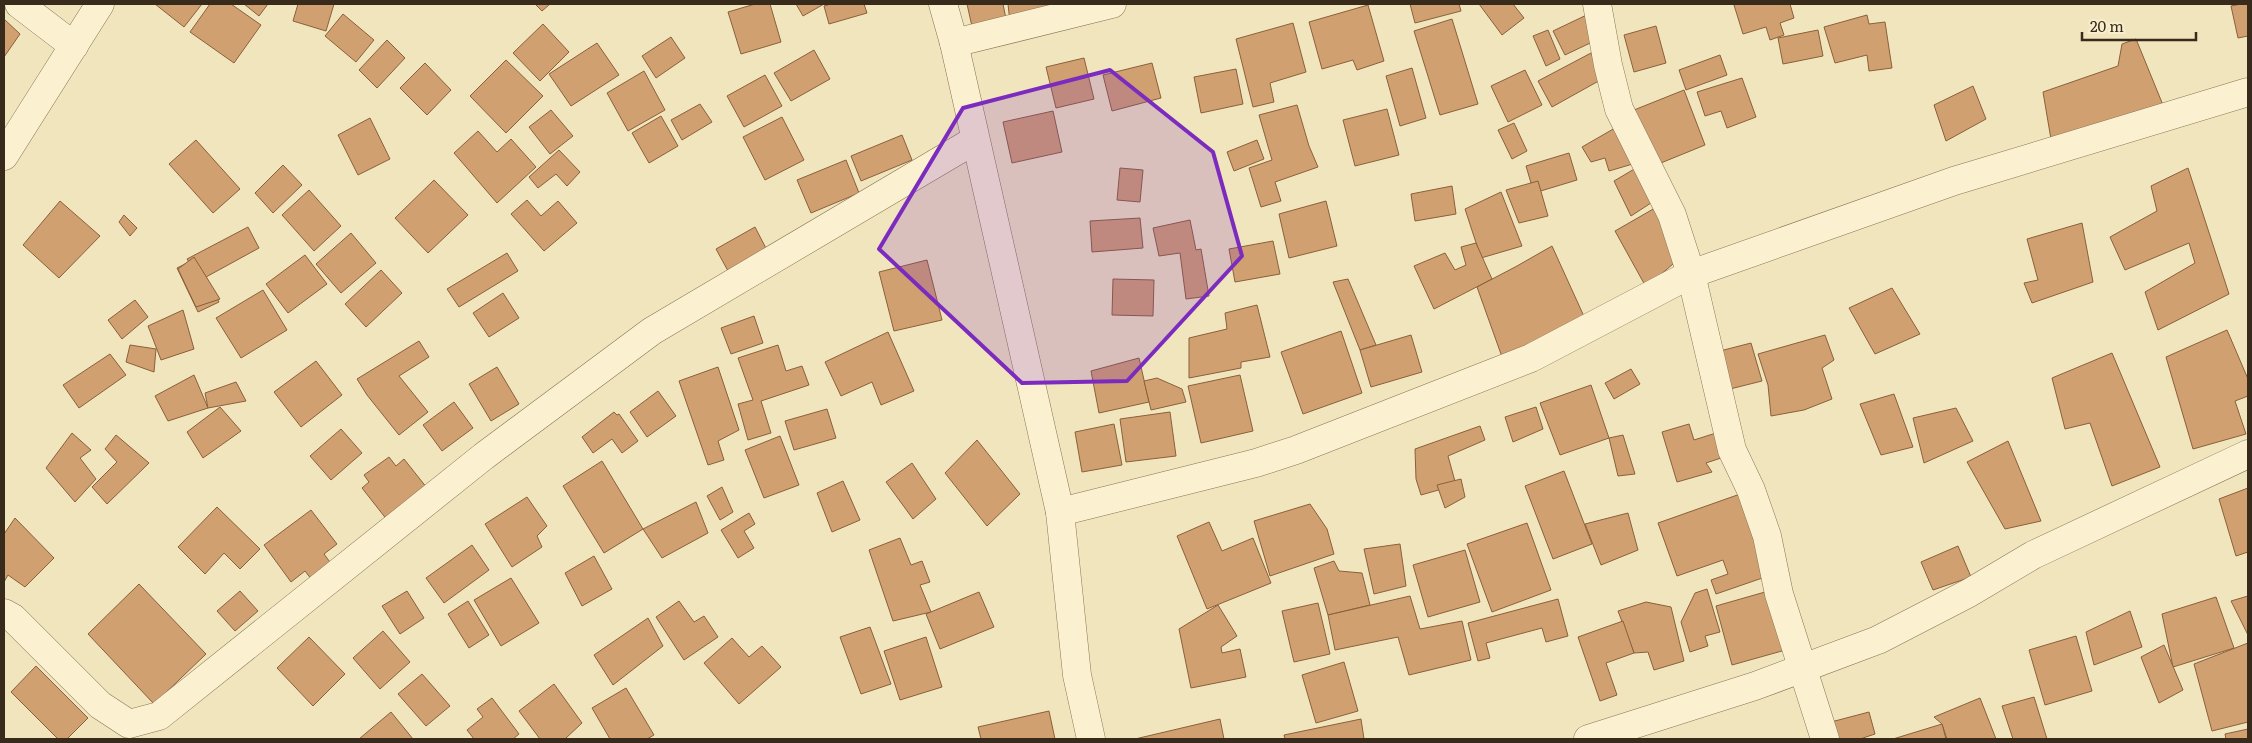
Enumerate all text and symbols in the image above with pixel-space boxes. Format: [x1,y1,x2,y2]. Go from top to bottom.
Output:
scale bar [2082,10,2196,42]
text: 20 m [2090,14,2124,37]

